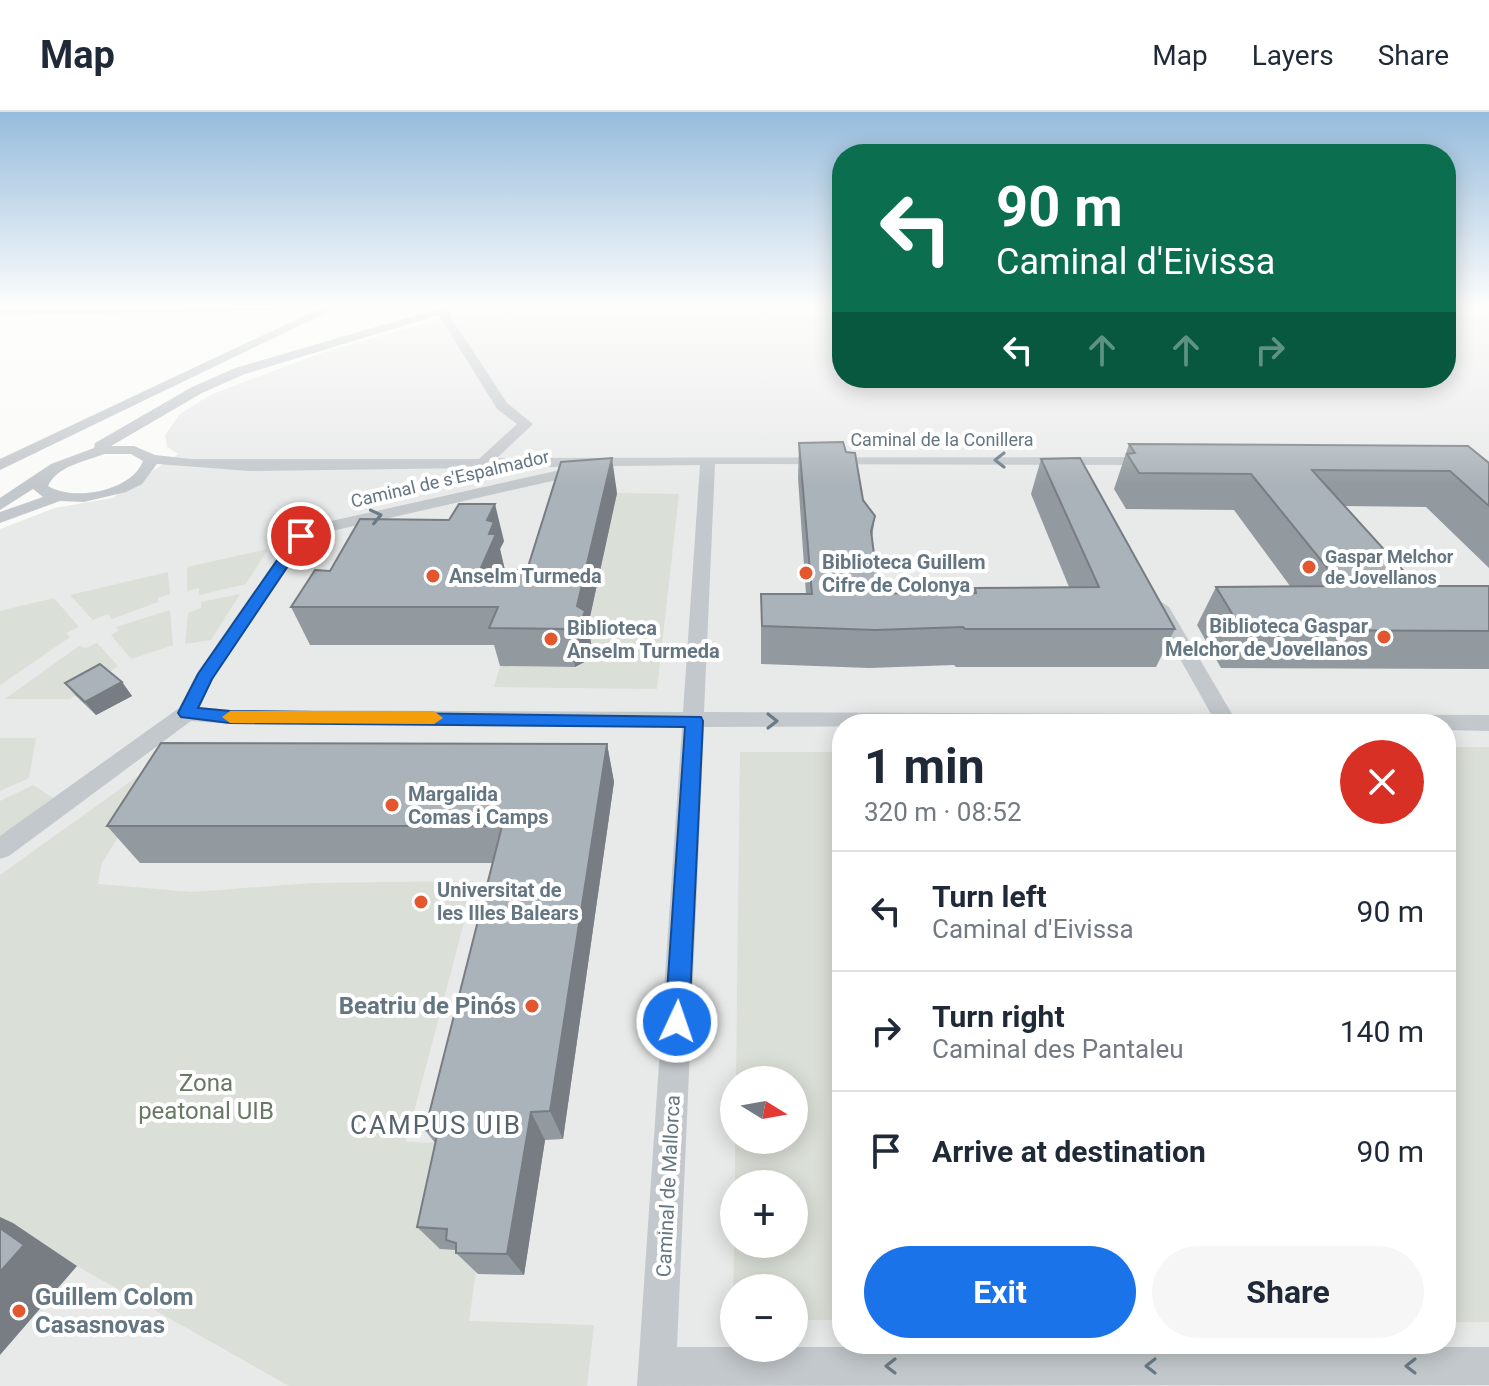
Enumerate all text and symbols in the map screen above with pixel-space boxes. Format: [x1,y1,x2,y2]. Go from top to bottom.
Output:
text: Map [40,33,115,77]
text: Map [1152,39,1208,72]
text: Layers [1252,39,1334,72]
text: Share [1378,39,1449,72]
text: 90 m [996,174,1123,240]
icon: left [864,176,968,280]
text: Caminal d'Eivissa [996,241,1275,283]
icon: left [996,328,1040,372]
icon: ahead [1080,328,1124,372]
icon: ahead [1164,328,1208,372]
icon: right [1248,328,1292,372]
street label: Caminal de la Conillera [850,429,1034,450]
street label: Caminal de s'Espalmador [349,445,551,512]
one-way arrow [993,451,1006,469]
pin [267,502,335,570]
one-way arrow [369,508,382,525]
icon: arrive [279,514,323,558]
place label: Gaspar Melchor de Jovellanos [1325,546,1454,588]
place label: Biblioteca Guillem Cifre de Colonya [822,550,986,597]
marker: Gaspar Melchor de Jovellanos [1300,558,1318,576]
place label: Anselm Turmeda [449,564,602,588]
marker: Biblioteca Guillem Cifre de Colonya [797,564,815,582]
marker: Anselm Turmeda [424,567,442,585]
place label: Biblioteca Gaspar Melchor de Jovellanos [1165,614,1369,661]
place label: Biblioteca Anselm Turmeda [567,616,720,663]
marker: Biblioteca Gaspar Melchor de Jovellanos [1375,628,1393,646]
marker: Biblioteca Anselm Turmeda [542,630,560,648]
one-way arrow [766,712,779,730]
text: 1 min [864,738,985,795]
button: close [1340,740,1424,824]
place label: Margalida Comas i Camps [408,782,549,829]
marker: Margalida Comas i Camps [383,796,401,814]
text: 320 m · 08:52 [864,797,1022,827]
place label: Universitat de les Illes Balears [437,878,579,925]
text: Turn left [932,879,1047,914]
icon: left [864,889,908,933]
marker: Universitat de les Illes Balears [412,893,430,911]
text: 90 m [1357,894,1424,929]
text: Caminal d'Eivissa [932,914,1134,944]
position arrow [635,980,719,1064]
place label: Beatriu de Pinós [339,992,516,1020]
marker: Beatriu de Pinós [523,997,541,1015]
text: Turn right [932,999,1065,1034]
icon: right [864,1009,908,1053]
text: 140 m [1340,1014,1424,1049]
text: Caminal des Pantaleu [932,1034,1184,1064]
north arrow [720,1066,808,1154]
map controls [720,1066,808,1362]
park label: Zona peatonal UIB [138,1069,274,1125]
street label: Caminal de Mallorca [651,1094,685,1278]
district label: CAMPUS UIB [350,1110,522,1140]
icon: arrive [864,1129,908,1173]
text: Arrive at destination [932,1134,1206,1169]
text: 90 m [1357,1134,1424,1169]
button: + [720,1170,808,1258]
button: Exit [864,1246,1136,1338]
button: Share [1152,1246,1424,1338]
button: − [720,1274,808,1362]
place label: Guillem Colom Casasnovas [35,1283,194,1339]
marker: Guillem Colom Casasnovas [10,1302,28,1320]
one-way arrow [884,1357,897,1375]
one-way arrow [1144,1357,1157,1375]
one-way arrow [1404,1357,1417,1375]

